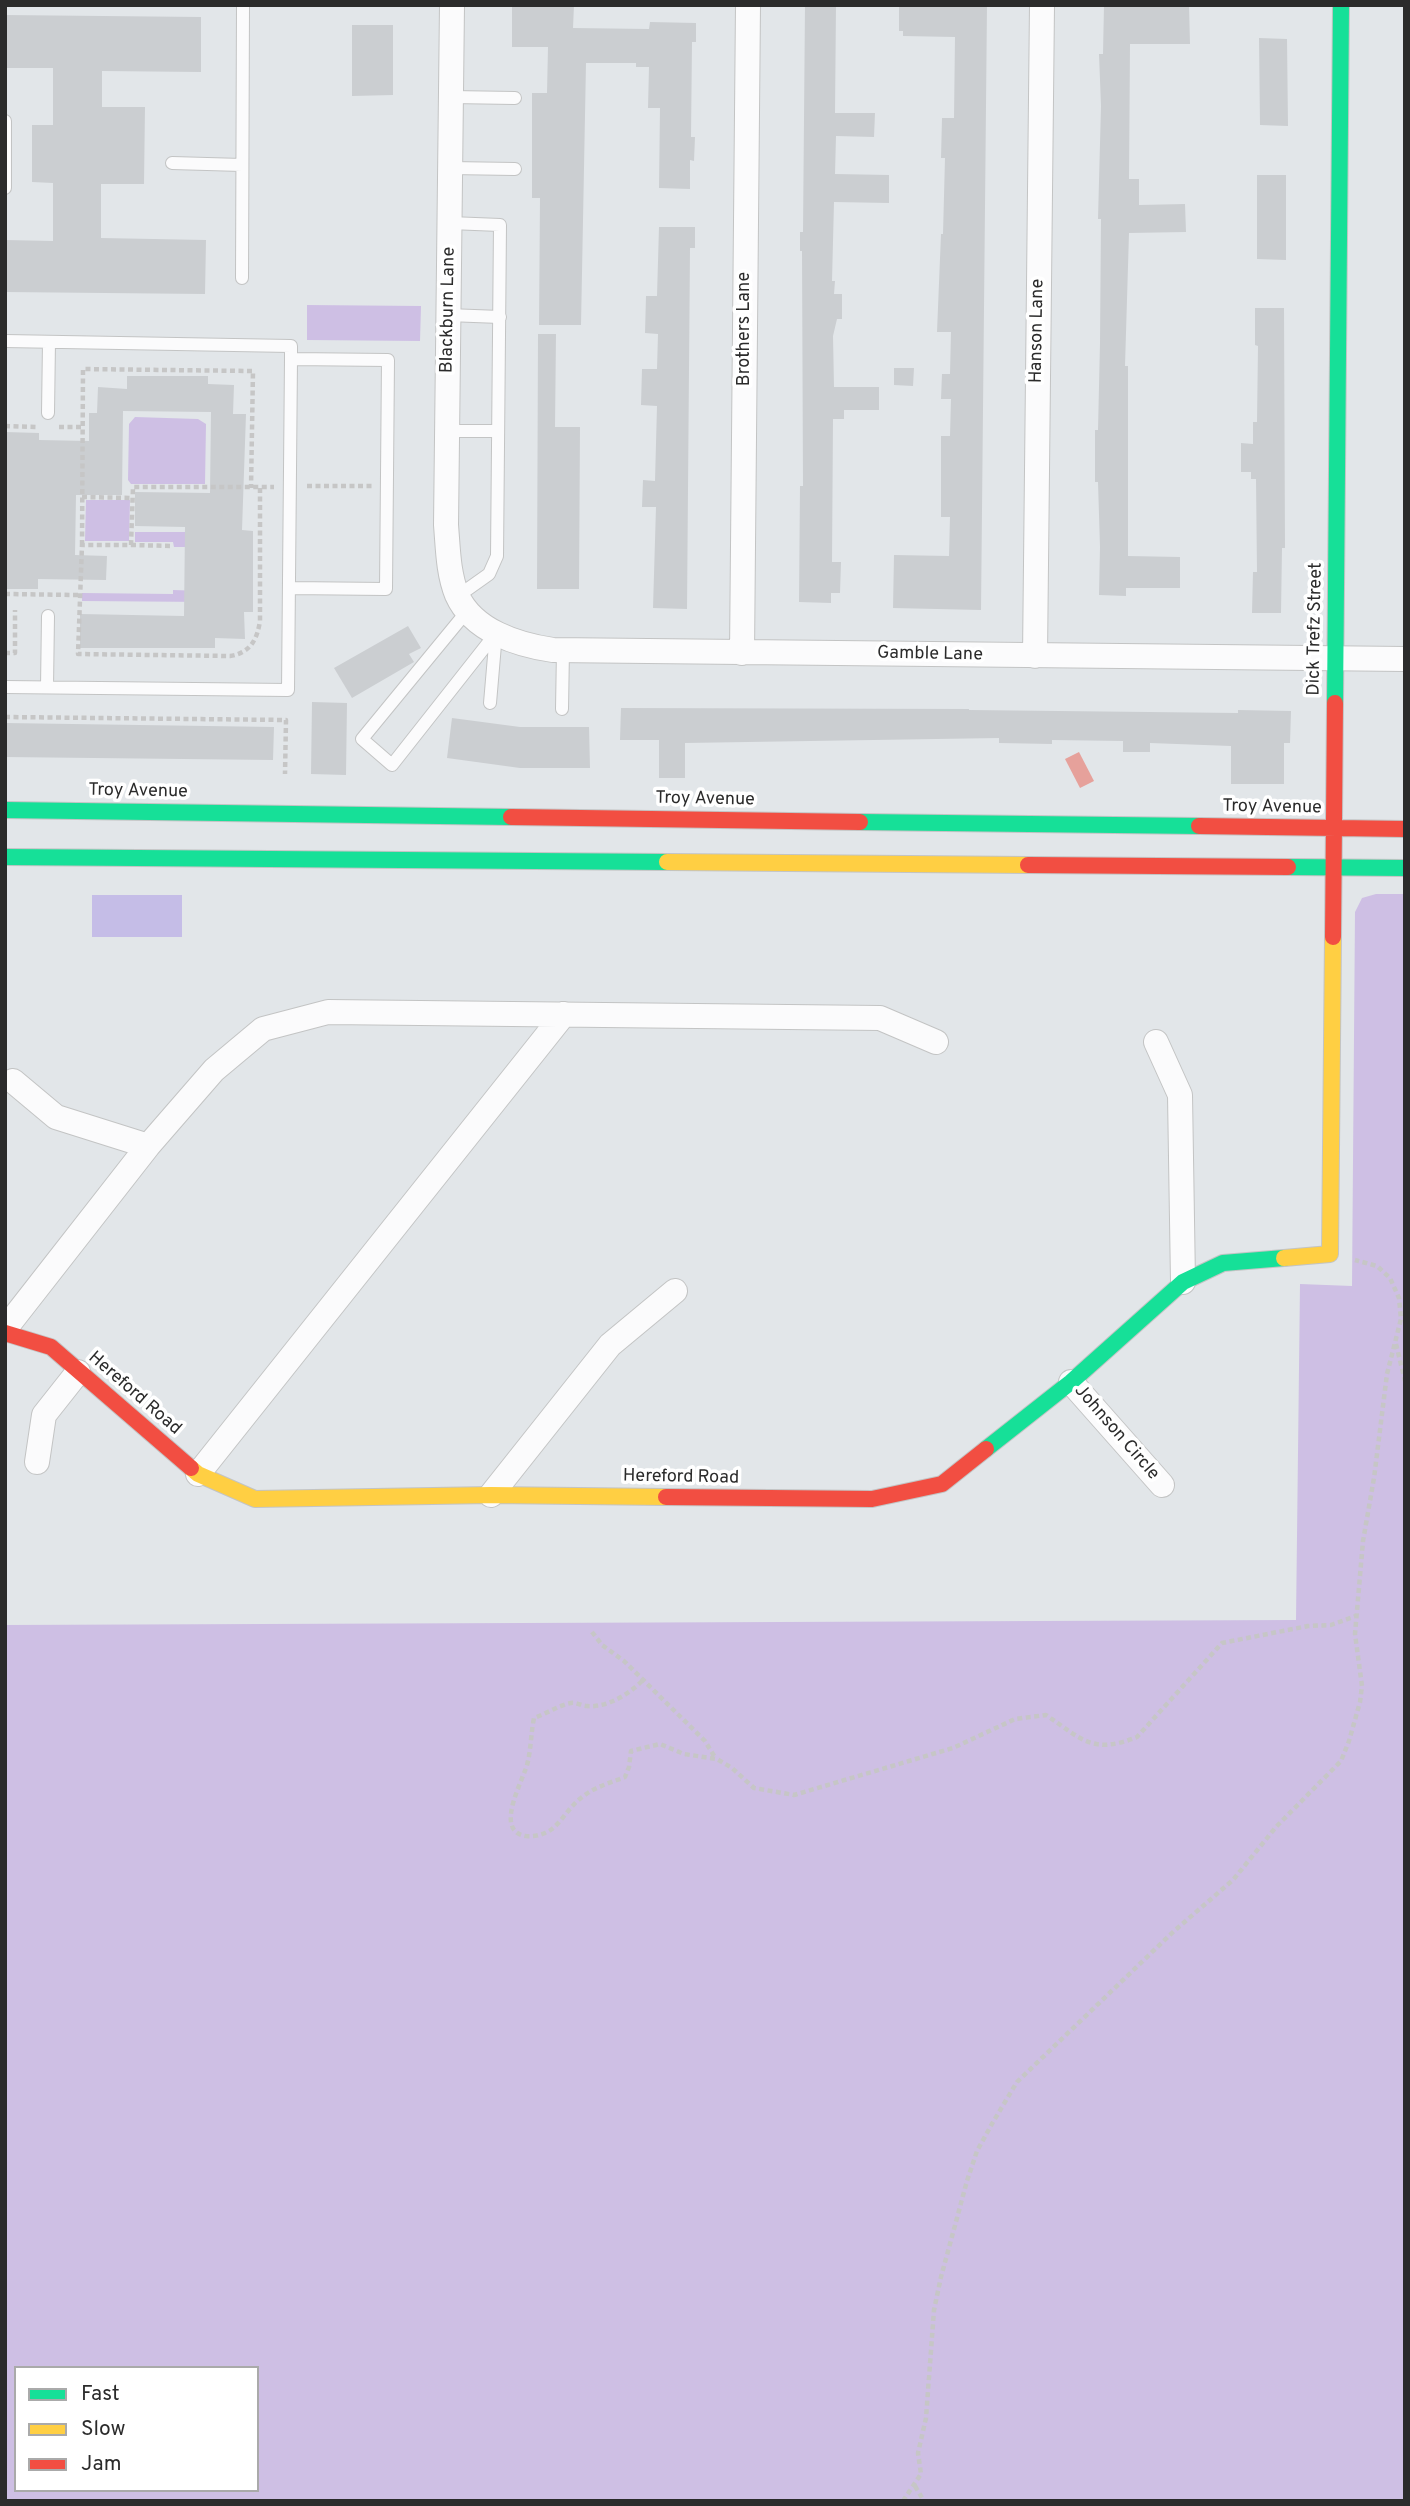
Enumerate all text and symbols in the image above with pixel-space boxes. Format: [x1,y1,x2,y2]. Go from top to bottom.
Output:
street label: Blackburn Lane [437,247,461,373]
street label: Brothers Lane [734,272,756,386]
street label: Hanson Lane [1026,279,1050,383]
street label: Dick Trefz Street [1304,562,1328,696]
street label: Gamble Lane [877,643,983,667]
street label: Troy Avenue [88,780,188,804]
street label: Troy Avenue [655,788,755,812]
street label: Troy Avenue [1222,796,1322,820]
street label: Hereford Road [83,1348,185,1440]
street label: Johnson Circle [1069,1381,1163,1485]
street label: Hereford Road [623,1466,739,1490]
legend [14,2366,259,2492]
text: Fast [81,2381,120,2408]
text: Slow [81,2416,126,2443]
text: Jam [81,2451,122,2478]

